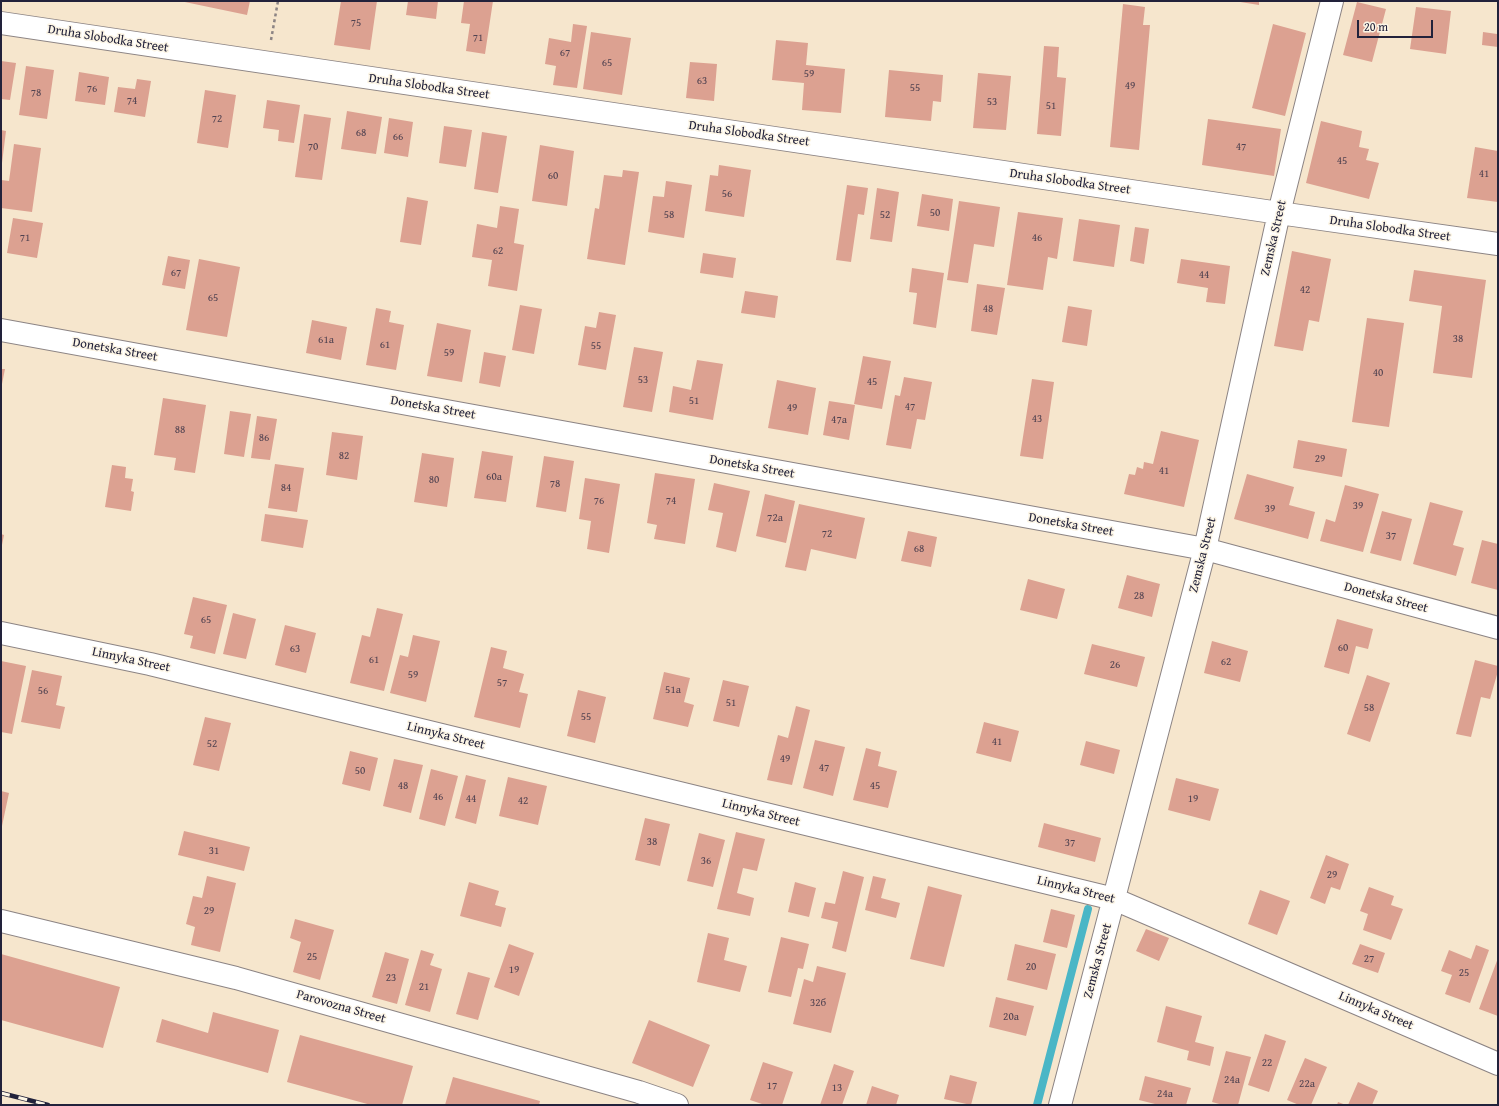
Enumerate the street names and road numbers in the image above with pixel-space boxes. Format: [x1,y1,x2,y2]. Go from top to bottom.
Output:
street label: Druha Slobodka Street [47,22,169,56]
street label: Druha Slobodka Street [367,71,491,103]
street label: Druha Slobodka Street [687,118,811,150]
street label: Druha Slobodka Street [1008,166,1132,198]
street label: Zemska Street [1258,199,1290,277]
street label: Druha Slobodka Street [1328,213,1452,245]
street label: Donetska Street [71,335,159,365]
street label: Donetska Street [389,393,477,423]
street label: Donetska Street [708,452,796,482]
street label: Donetska Street [1027,510,1115,540]
street label: Zemska Street [1186,516,1220,594]
street label: Donetska Street [1342,579,1430,617]
street label: Linnyka Street [90,644,172,676]
street label: Linnyka Street [406,719,486,753]
street label: Linnyka Street [721,796,801,830]
street label: Linnyka Street [1036,873,1116,907]
street label: Zemska Street [1080,922,1116,1000]
street label: Parovozna Street [294,987,388,1027]
street label: Linnyka Street [1336,988,1416,1034]

